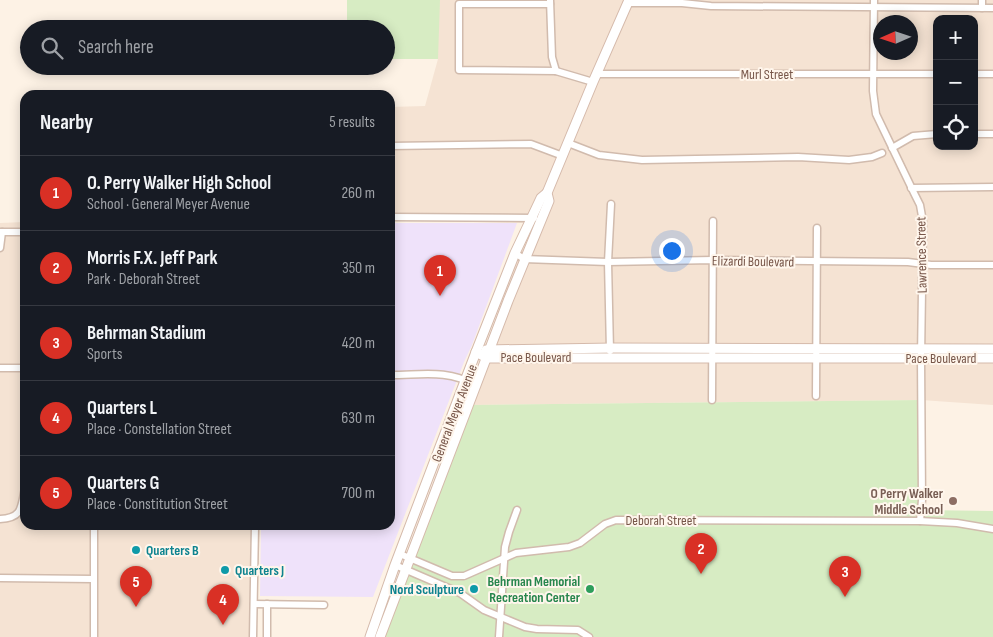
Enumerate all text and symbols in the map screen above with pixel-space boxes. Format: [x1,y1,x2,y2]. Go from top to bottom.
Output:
north arrow [873,15,918,60]
map controls [933,15,978,150]
button: + [933,15,978,60]
search box [20,20,395,75]
icon: search [38,34,66,62]
text: Search here [78,36,154,59]
button: − [933,60,978,105]
street label: Murl Street [741,66,793,83]
button: locate [933,105,978,150]
text: Nearby [40,110,93,135]
text: 5 results [329,113,375,132]
text: O. Perry Walker High School [87,172,271,195]
text: 1 [53,184,59,203]
text: 260 m [341,184,375,203]
text: School · General Meyer Avenue [87,195,250,214]
street label: Lawrence Street [912,216,931,293]
your location [659,238,685,264]
text: Morris F.X. Jeff Park [87,247,218,270]
street label: Elizardi Boulevard [712,252,794,271]
pin: 1 [424,255,456,296]
text: 2 [52,259,60,278]
text: 350 m [342,259,375,278]
text: Park · Deborah Street [87,270,200,289]
text: Behrman Stadium [87,322,206,345]
text: 3 [52,334,60,353]
text: 420 m [342,334,375,353]
text: Sports [87,345,122,364]
street label: Pace Boulevard [501,349,572,366]
street label: Pace Boulevard [906,350,977,367]
street label: General Meyer Avenue [428,362,481,465]
text: Quarters L [87,397,157,420]
text: 4 [52,409,60,428]
text: 630 m [341,409,375,428]
text: Place · Constellation Street [87,420,232,439]
text: Quarters G [87,472,159,495]
text: 5 [52,484,60,503]
text: 700 m [342,484,375,503]
place label: O Perry Walker Middle School [871,485,944,518]
text: Place · Constitution Street [87,495,228,514]
marker: O Perry Walker Middle School [947,495,959,507]
street label: Deborah Street [625,512,697,529]
pin: 2 [685,533,717,574]
place label: Quarters B [146,542,199,559]
marker: Quarters B [130,544,142,556]
pin: 3 [829,556,861,597]
place label: Quarters J [235,562,284,579]
marker: Quarters J [219,564,231,576]
pin: 5 [120,566,152,607]
place label: Behrman Memorial Recreation Center [487,573,581,606]
place label: Nord Sculpture [390,581,464,598]
marker: Nord Sculpture [468,583,480,595]
marker: Behrman Memorial Recreation Center [584,583,596,595]
pin: 4 [207,584,239,625]

